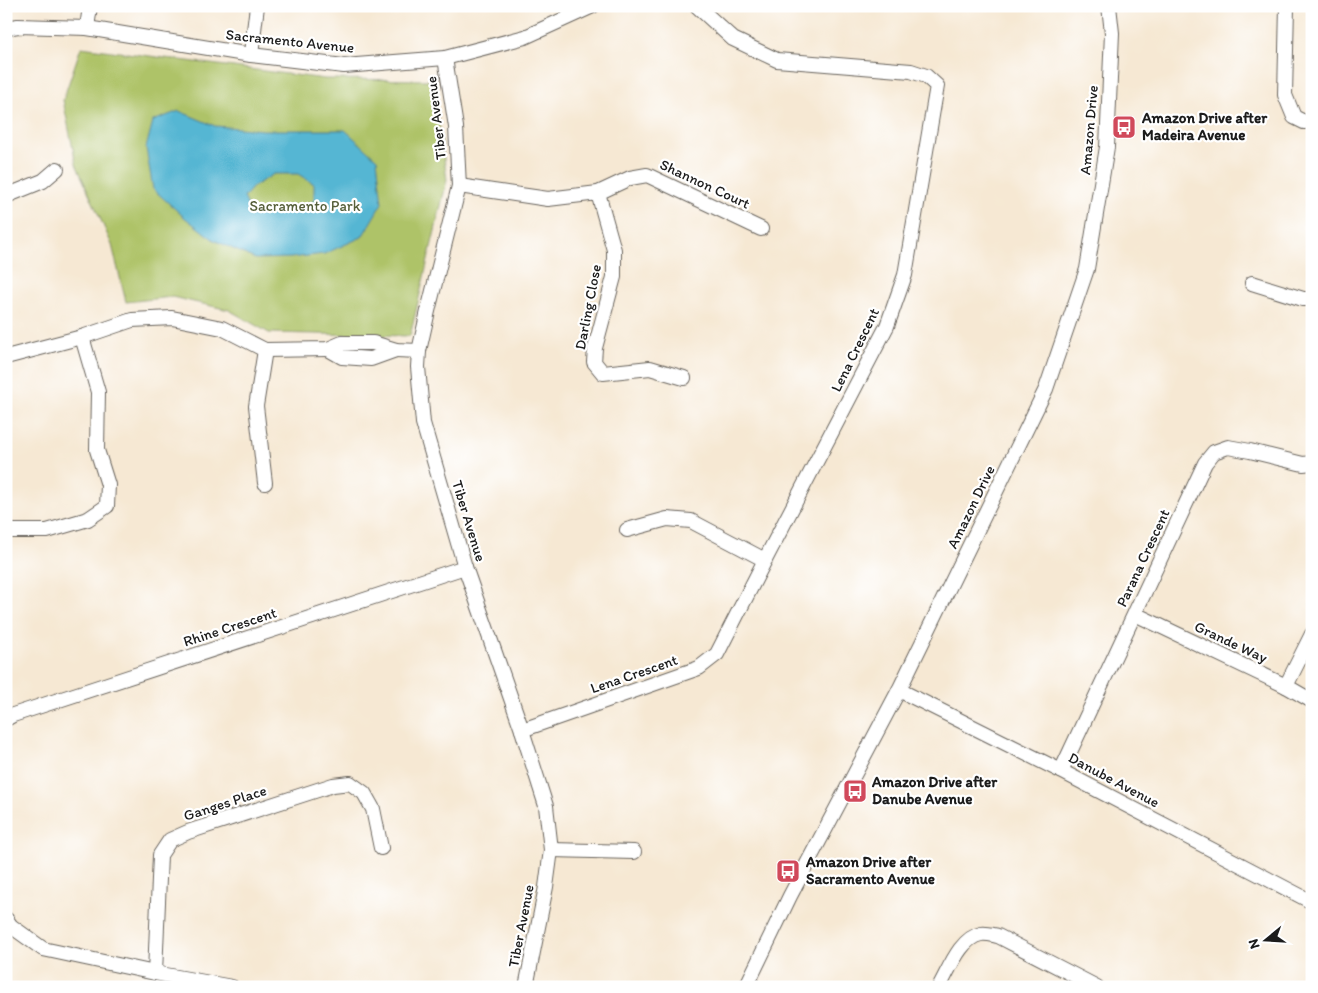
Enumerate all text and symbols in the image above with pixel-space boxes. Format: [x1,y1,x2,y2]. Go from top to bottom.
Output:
street label: Sacramento Avenue [225,25,355,57]
street label: Tiber Avenue [422,75,450,161]
street label: Amazon Drive [1076,84,1102,176]
place label: Amazon Drive after Madeira Avenue [1141,109,1268,144]
bus stop icon: Amazon Drive after Madeira Avenue [1111,114,1137,140]
street label: Shannon Court [657,155,753,213]
park label: Sacramento Park [250,197,361,215]
street label: Darling Close [571,263,605,351]
street label: Lena Crescent [827,305,883,395]
street label: Amazon Drive [943,463,999,551]
street label: Tiber Avenue [448,478,490,564]
street label: Parana Crescent [1112,506,1174,610]
street label: Rhine Crescent [181,603,279,651]
street label: Grande Way [1192,617,1270,667]
street label: Lena Crescent [588,651,680,697]
street label: Danube Avenue [1065,748,1163,812]
place label: Amazon Drive after Danube Avenue [871,773,998,808]
bus stop icon: Amazon Drive after Danube Avenue [842,778,868,804]
street label: Ganges Place [181,781,269,825]
place label: Amazon Drive after Sacramento Avenue [805,853,935,888]
bus stop icon: Amazon Drive after Sacramento Avenue [775,858,801,884]
street label: Tiber Avenue [504,883,538,969]
north arrow [1240,916,1290,966]
text: N [1245,937,1264,951]

